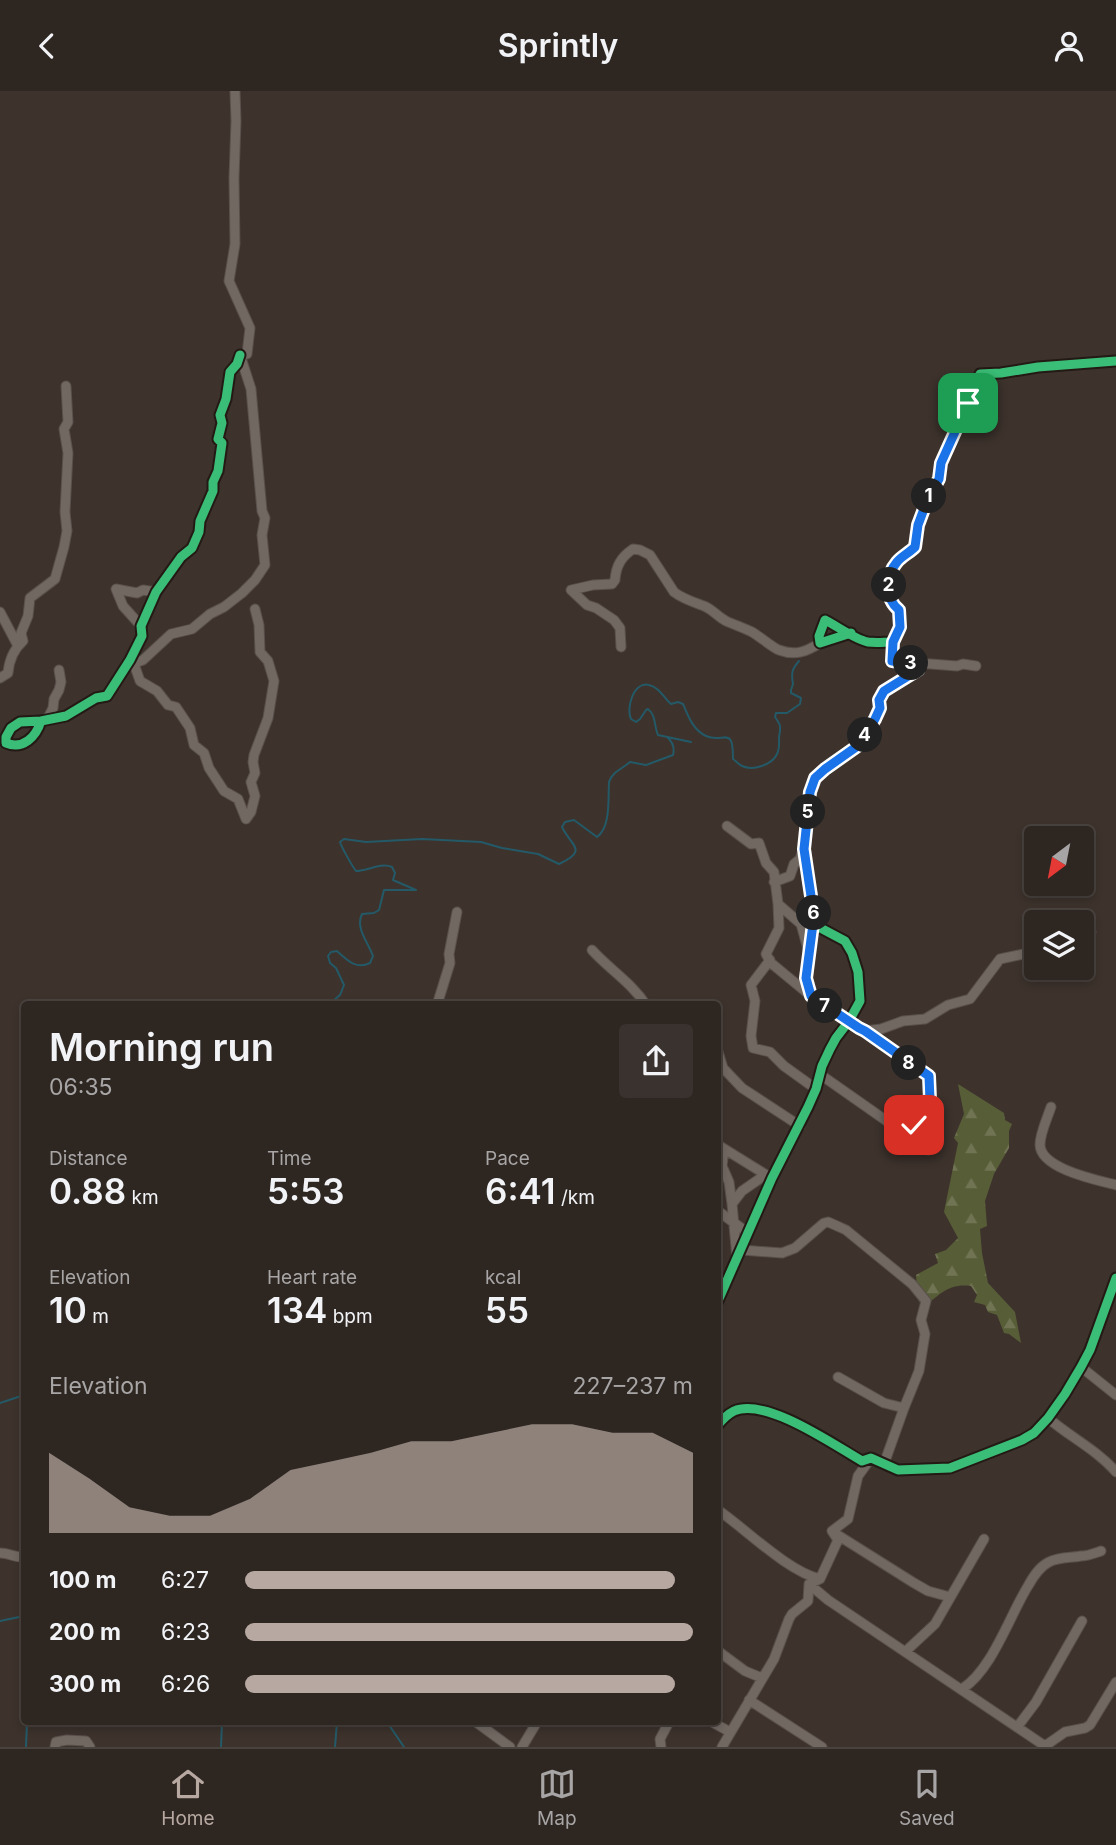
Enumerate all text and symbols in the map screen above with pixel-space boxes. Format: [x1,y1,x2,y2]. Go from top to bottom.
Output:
text: Sprintly [498,26,618,65]
icon: back [28,27,66,65]
icon: person [1050,27,1088,65]
pin [938,373,998,433]
icon: arrive [949,384,987,422]
pin: 1 [912,479,946,513]
text: 1 [924,484,933,507]
pin: 2 [872,567,906,603]
text: 2 [883,573,894,596]
pin: 3 [894,645,928,681]
text: 3 [904,651,917,674]
pin: 4 [848,717,882,753]
text: 4 [858,723,871,746]
pin: 5 [790,795,826,829]
text: 5 [801,800,814,823]
north arrow [1024,826,1094,896]
map controls [1024,826,1094,980]
pin: 6 [796,895,832,931]
text: 6 [807,901,820,924]
button: layers [1024,910,1094,980]
pin: 7 [808,989,842,1023]
text: 7 [819,994,830,1017]
text: Morning run [49,1024,274,1070]
button: share [619,1024,693,1098]
pin: 8 [892,1045,926,1081]
text: 8 [902,1051,915,1074]
text: 06:35 [49,1073,113,1101]
pin [884,1095,944,1155]
icon: check [895,1106,933,1144]
text: Distance [49,1147,127,1170]
text: Time [267,1147,312,1170]
text: Pace [485,1147,530,1170]
text: 0.88 [49,1170,126,1212]
text: 5:53 [267,1170,344,1212]
text: 6:41 [485,1170,556,1212]
text: km [126,1186,159,1209]
text: /km [556,1186,595,1209]
text: Elevation [49,1266,130,1289]
text: Heart rate [267,1266,357,1289]
text: kcal [485,1266,521,1289]
text: 10 [49,1289,87,1331]
text: 134 [267,1289,327,1331]
text: 55 [485,1289,529,1331]
text: m [87,1305,109,1328]
text: bpm [327,1305,373,1328]
text: Elevation [49,1372,148,1400]
text: 227–237 m [573,1372,693,1400]
text: 100 m [49,1566,116,1594]
text: 6:27 [161,1566,209,1594]
text: 200 m [49,1618,121,1646]
text: 6:23 [161,1618,210,1646]
text: 300 m [49,1670,121,1698]
text: 6:26 [161,1670,210,1698]
tab: Home [161,1765,215,1830]
tab: Map [537,1765,577,1830]
tab: Saved [899,1765,955,1830]

